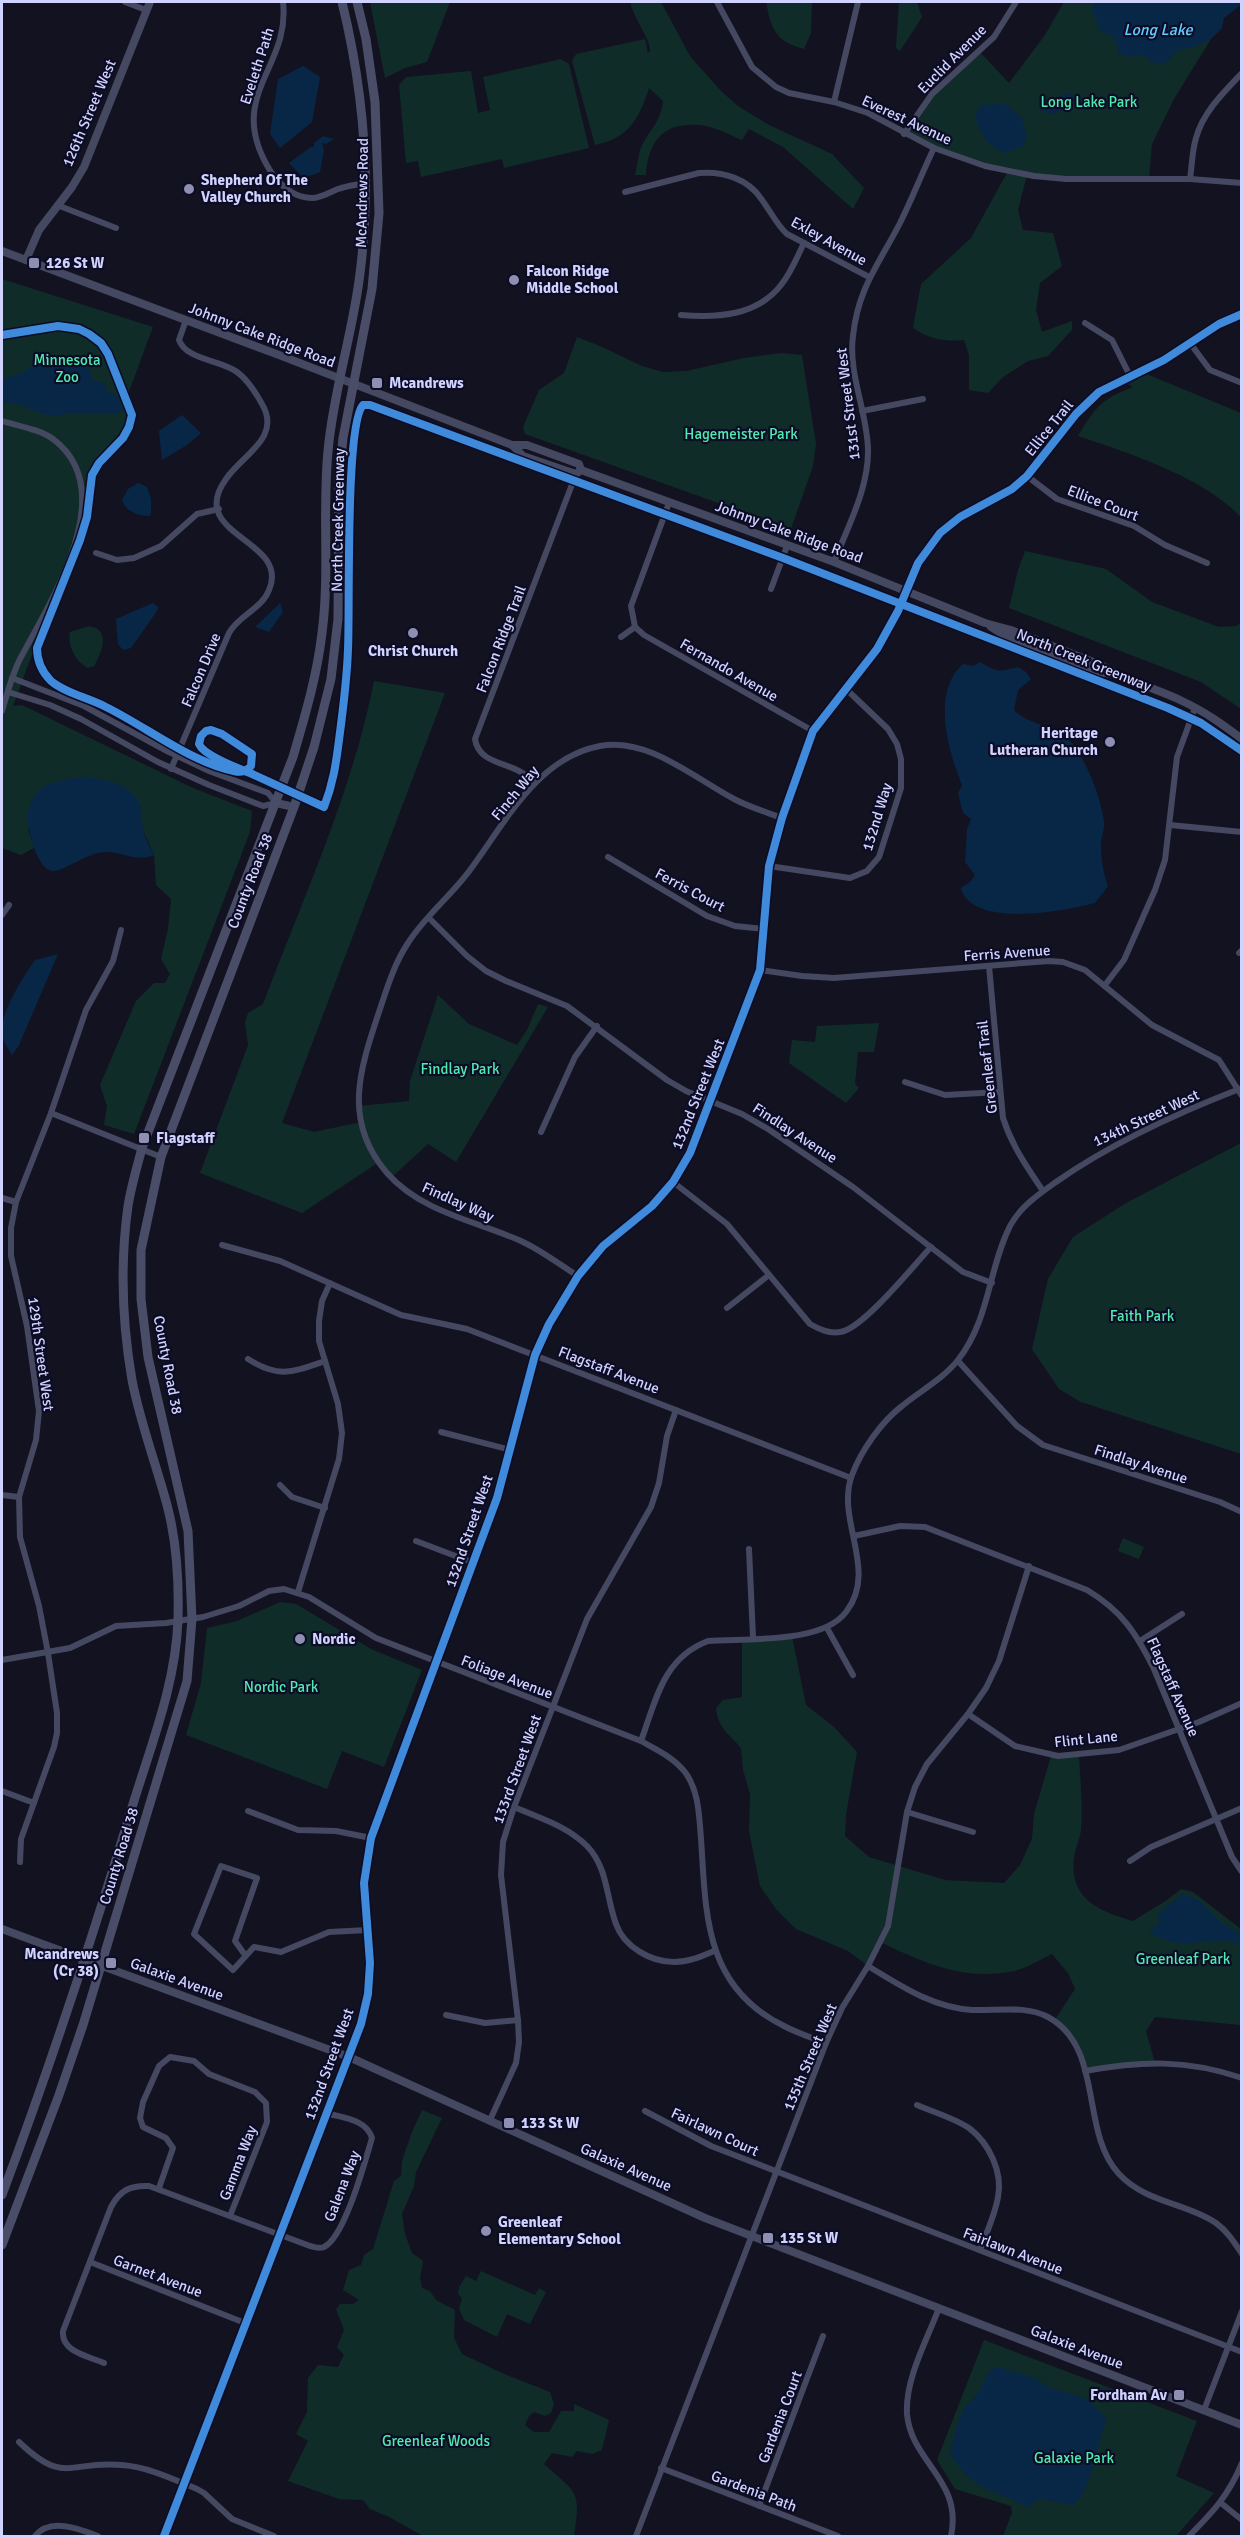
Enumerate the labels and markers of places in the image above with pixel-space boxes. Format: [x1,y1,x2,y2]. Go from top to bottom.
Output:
place label: Shepherd Of The Valley Church [201,171,308,206]
marker: Shepherd Of The Valley Church [182,182,196,196]
place label: 126 St W [46,254,105,272]
marker: 126 St W [27,256,41,270]
place label: Falcon Ridge Middle School [526,262,619,297]
marker: Falcon Ridge Middle School [507,273,521,287]
place label: Mcandrews [389,374,464,392]
marker: Mcandrews [370,376,384,390]
marker: Christ Church [406,626,420,640]
place label: Christ Church [368,642,458,660]
place label: Heritage Lutheran Church [989,724,1098,759]
marker: Heritage Lutheran Church [1103,735,1117,749]
place label: Flagstaff [156,1129,215,1147]
marker: Flagstaff [137,1131,151,1145]
place label: Nordic [312,1630,356,1648]
marker: Nordic [293,1632,307,1646]
place label: Mcandrews (Cr 38) [24,1945,99,1980]
marker: Mcandrews (Cr 38) [104,1956,118,1970]
place label: 133 St W [521,2114,580,2132]
marker: 133 St W [502,2116,516,2130]
place label: Greenleaf Elementary School [498,2213,621,2248]
marker: Greenleaf Elementary School [479,2224,493,2238]
place label: 135 St W [780,2229,839,2247]
marker: 135 St W [761,2231,775,2245]
place label: Fordham Av [1090,2386,1168,2404]
marker: Fordham Av [1172,2388,1186,2402]

